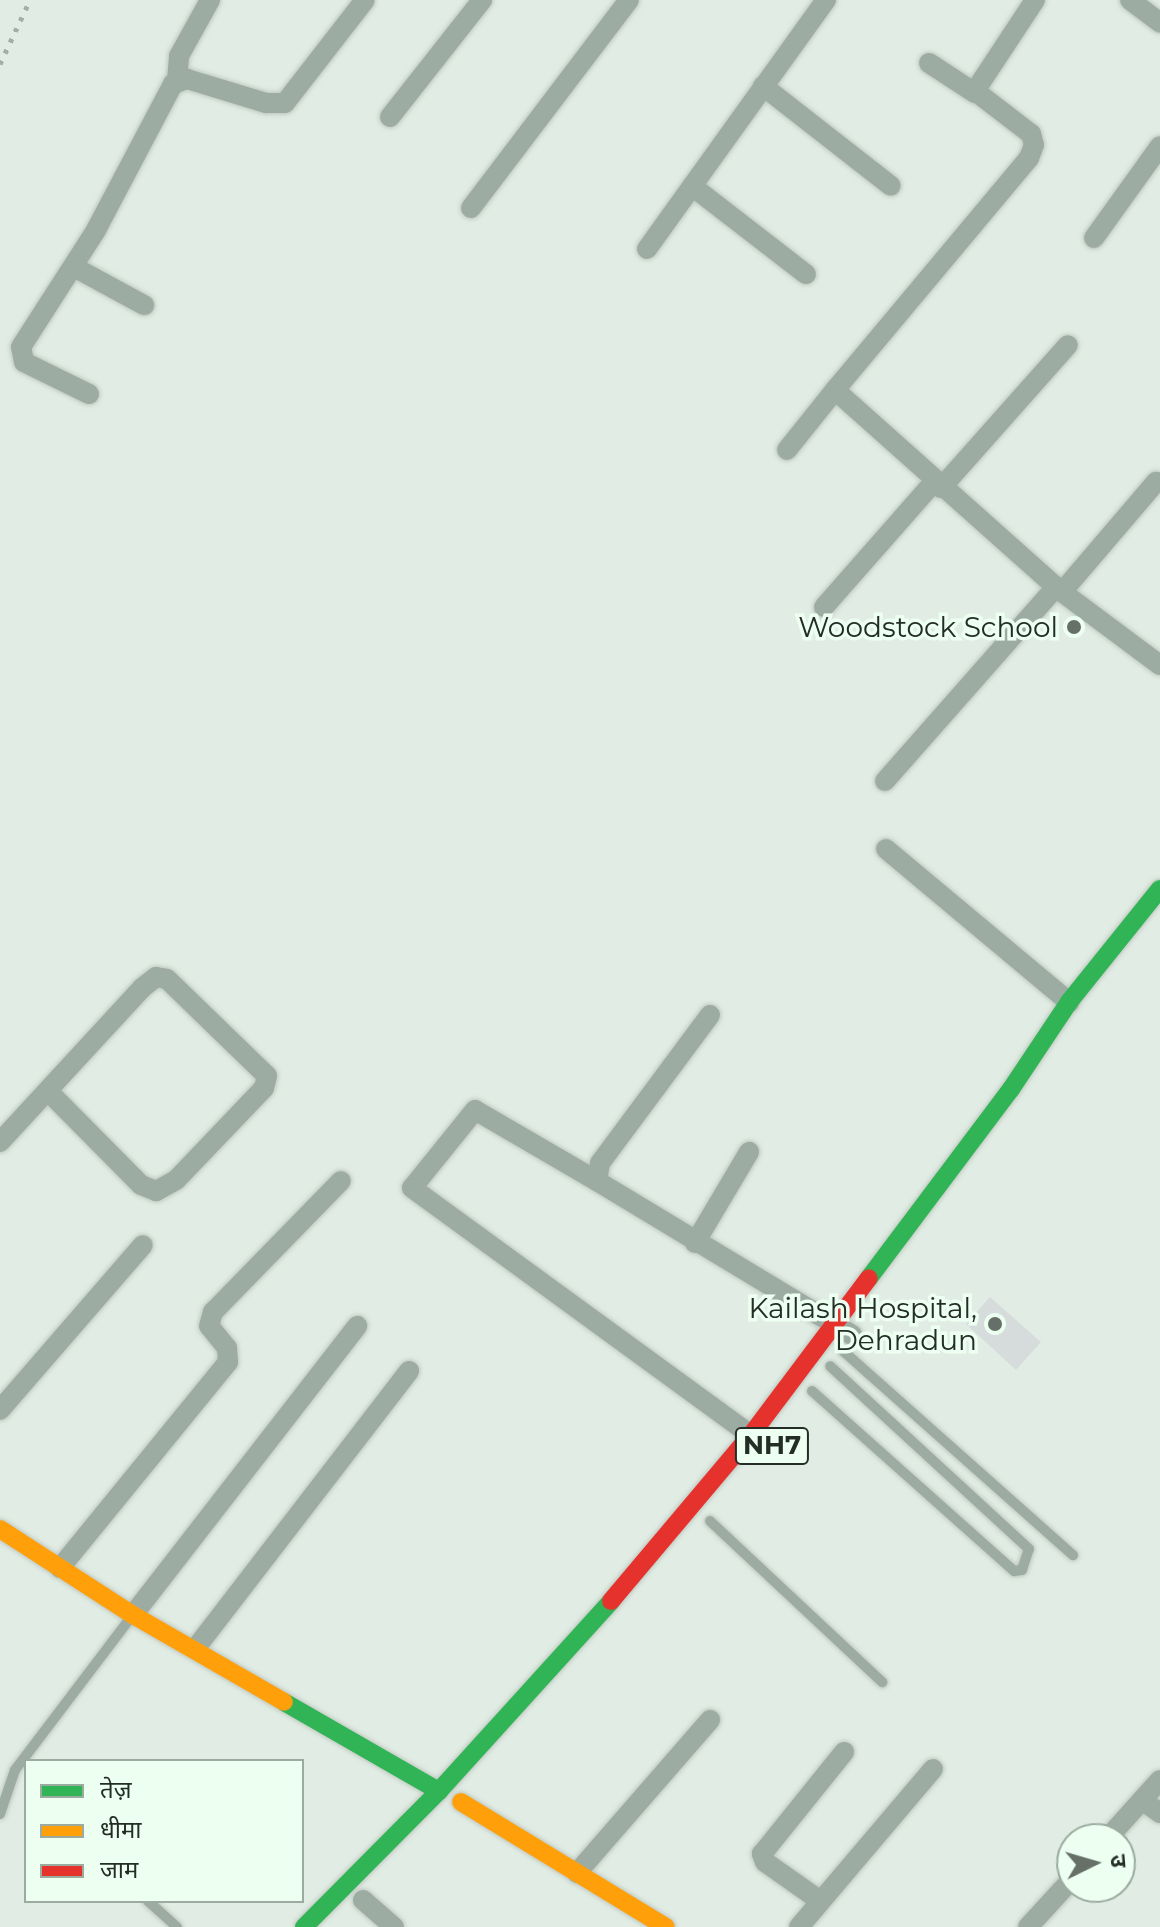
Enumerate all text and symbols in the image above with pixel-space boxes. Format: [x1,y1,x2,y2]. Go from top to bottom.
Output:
place label: Woodstock School [798,610,1058,644]
marker: Woodstock School [1065,618,1083,636]
place label: Kailash Hospital, Dehradun [748,1291,977,1357]
marker: Kailash Hospital, Dehradun [984,1313,1006,1335]
road number: NH7 [734,1424,810,1468]
legend [24,1759,304,1903]
text: तेज़ [100,1775,132,1804]
text: धीमा [100,1815,142,1844]
north arrow [1056,1823,1136,1903]
text: उ [1104,1853,1132,1869]
text: जाम [100,1855,138,1884]

